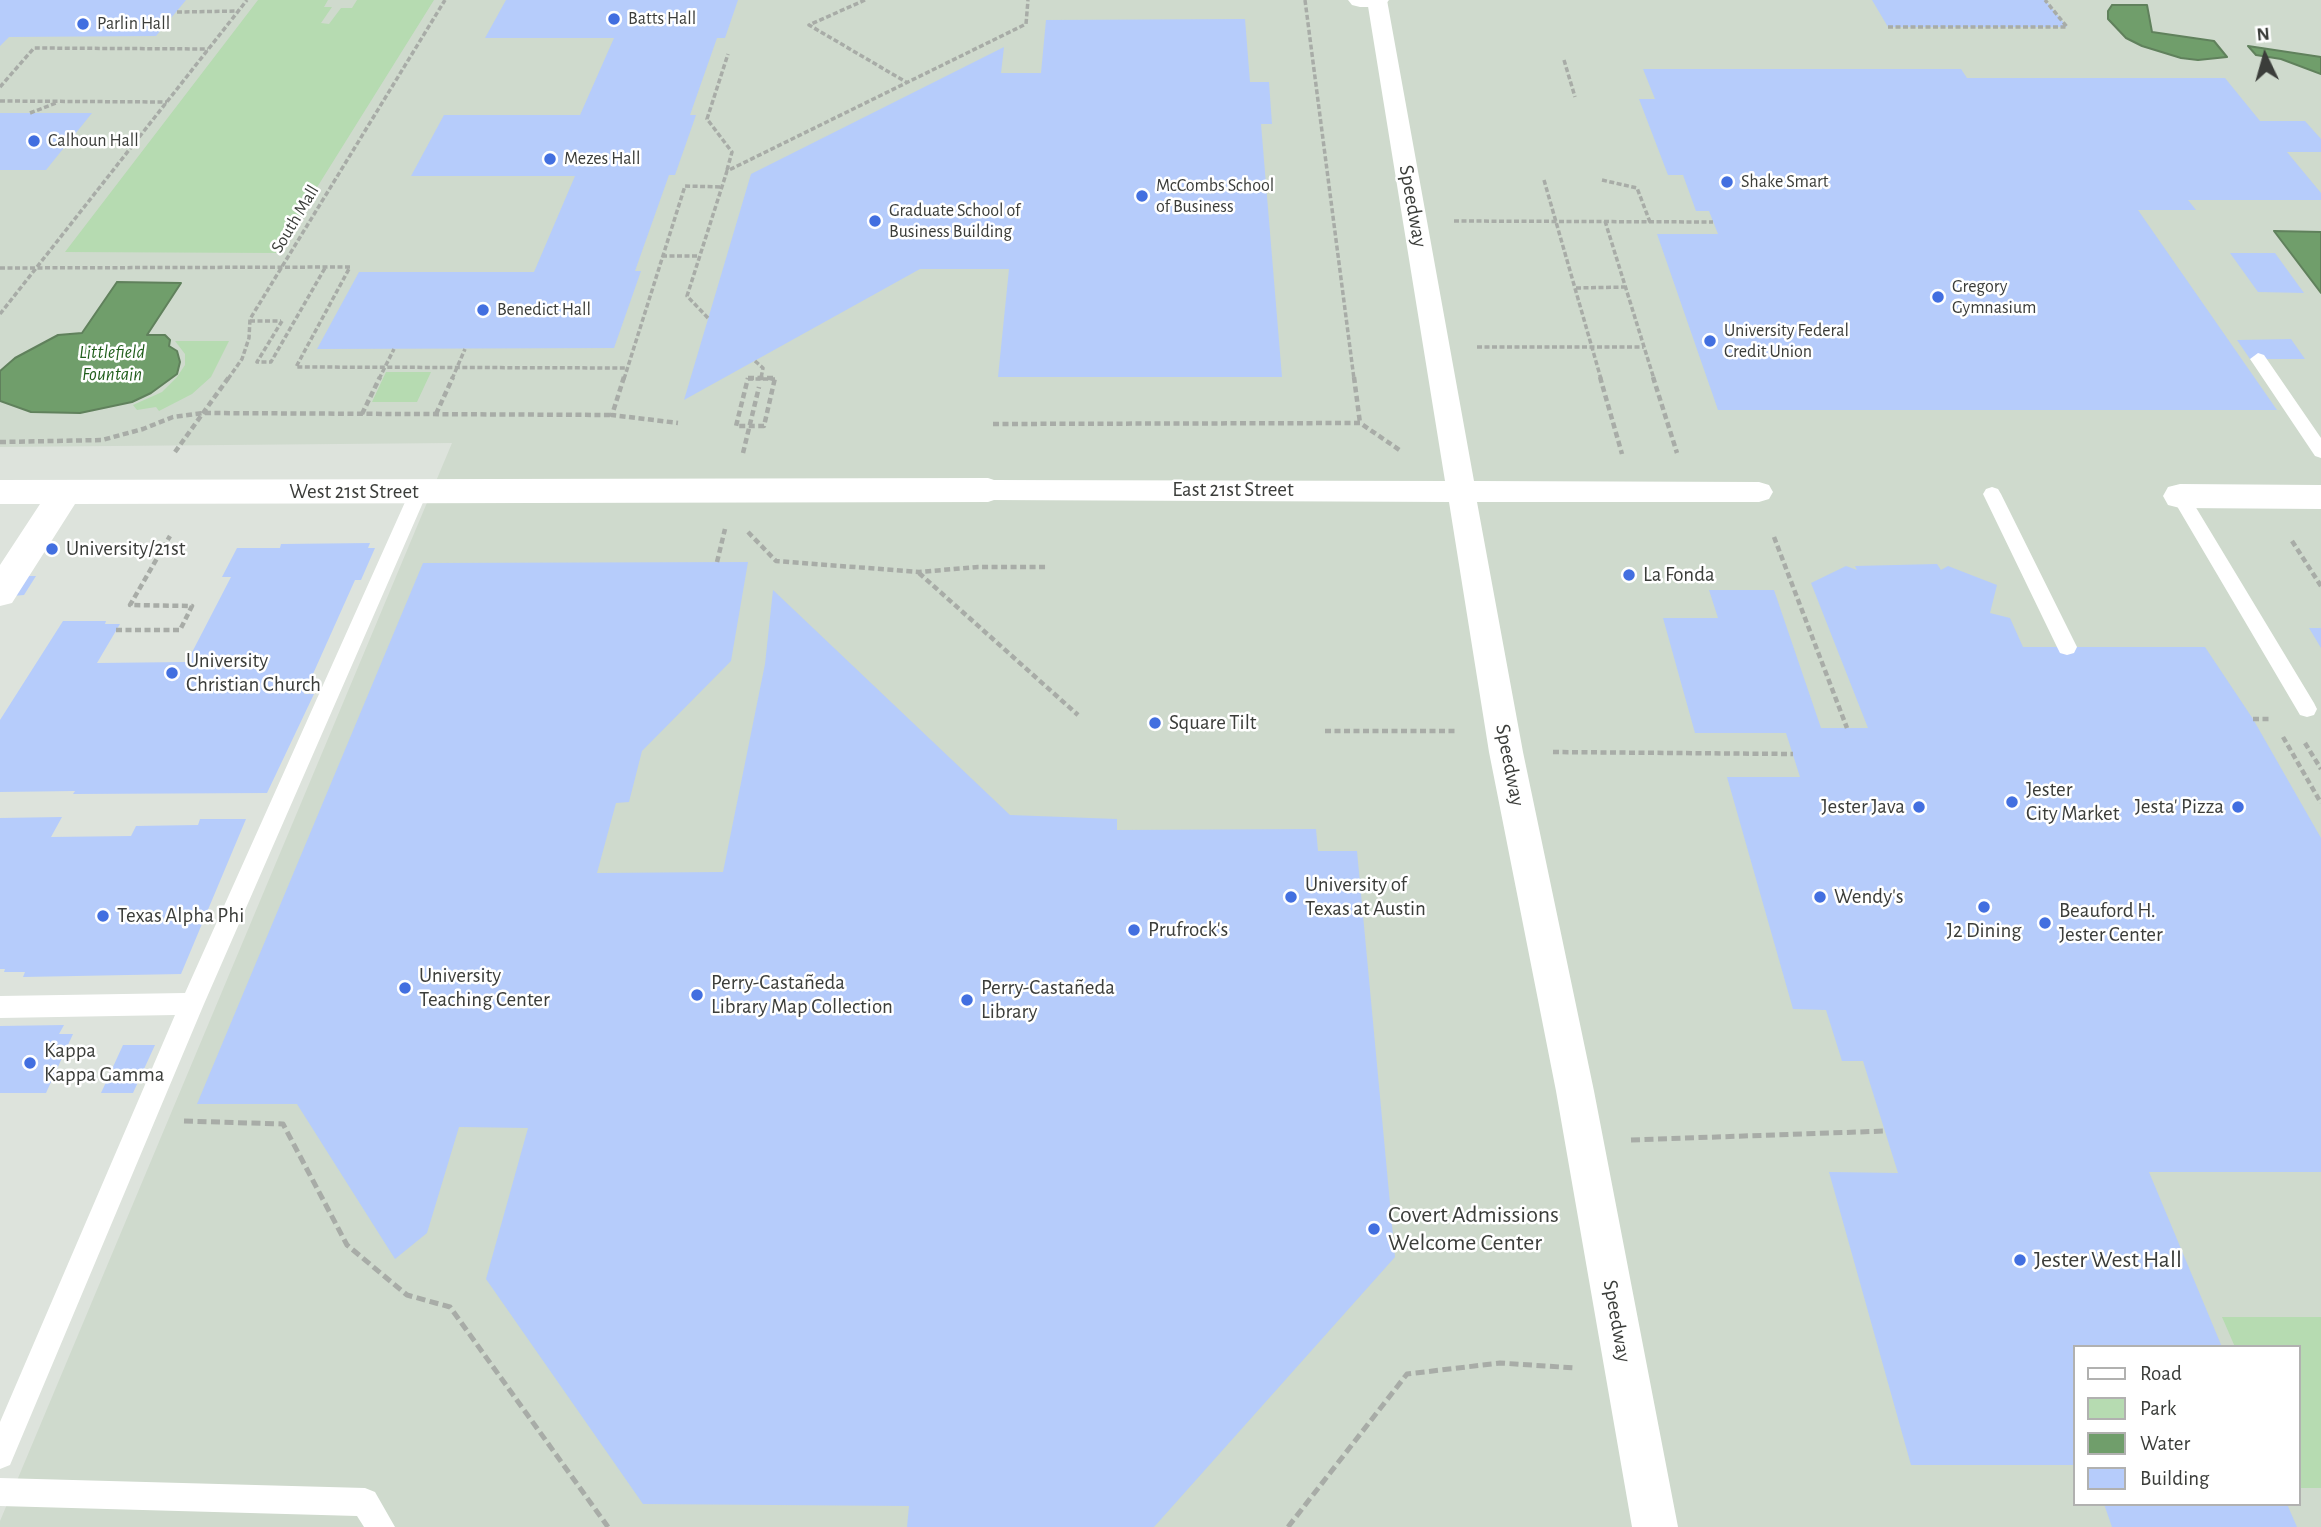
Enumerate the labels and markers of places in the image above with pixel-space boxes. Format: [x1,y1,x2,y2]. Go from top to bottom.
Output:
place label: Batts Hall [628,8,696,30]
marker: Batts Hall [606,11,622,27]
place label: Parlin Hall [97,13,170,35]
marker: Parlin Hall [75,16,91,32]
place label: Calhoun Hall [48,130,139,152]
marker: Calhoun Hall [26,133,42,149]
place label: Mezes Hall [564,148,640,170]
marker: Mezes Hall [542,151,558,167]
place label: Shake Smart [1741,171,1829,193]
marker: Shake Smart [1719,174,1735,190]
place label: McCombs School of Business [1156,175,1274,218]
marker: McCombs School of Business [1134,188,1150,204]
place label: Graduate School of Business Building [889,200,1020,242]
marker: Graduate School of Business Building [867,213,883,229]
place label: Gregory Gymnasium [1952,276,2036,318]
marker: Gregory Gymnasium [1930,289,1946,305]
place label: Benedict Hall [497,299,591,321]
marker: Benedict Hall [475,302,491,318]
place label: University Federal Credit Union [1724,320,1849,362]
marker: University Federal Credit Union [1702,333,1718,349]
place label: University/21st [66,536,185,562]
marker: University/21st [44,541,60,557]
place label: La Fonda [1643,562,1715,588]
marker: La Fonda [1621,567,1637,583]
place label: University Christian Church [186,648,321,698]
marker: University Christian Church [164,665,180,681]
place label: Square Tilt [1169,710,1257,736]
marker: Square Tilt [1147,715,1163,731]
place label: Jester City Market [2026,777,2119,827]
place label: Jester Java [1821,794,1905,820]
marker: Jester City Market [2004,794,2020,810]
place label: Jesta' Pizza [2135,794,2224,820]
marker: Jester Java [1911,799,1927,815]
marker: Jesta' Pizza [2230,799,2246,815]
place label: University of Texas at Austin [1305,872,1426,922]
place label: Wendy's [1834,884,1903,910]
marker: University of Texas at Austin [1283,889,1299,905]
marker: Wendy's [1812,889,1828,905]
place label: Beauford H. Jester Center [2059,898,2163,948]
marker: J2 Dining [1976,899,1992,915]
place label: Texas Alpha Phi [117,903,244,929]
marker: Texas Alpha Phi [95,908,111,924]
marker: Beauford H. Jester Center [2037,915,2053,931]
place label: Prufrock's [1148,917,1228,943]
place label: J2 Dining [1946,918,2022,944]
marker: Prufrock's [1126,922,1142,938]
place label: University Teaching Center [419,963,550,1013]
place label: Perry-Castañeda Library Map Collection [711,970,893,1020]
place label: Perry-Castañeda Library [981,975,1115,1025]
marker: University Teaching Center [397,980,413,996]
marker: Perry-Castañeda Library Map Collection [689,987,705,1003]
marker: Perry-Castañeda Library [959,992,975,1008]
place label: Kappa Kappa Gamma [44,1038,164,1088]
marker: Kappa Kappa Gamma [22,1055,38,1071]
place label: Covert Admissions Welcome Center [1388,1201,1559,1257]
marker: Covert Admissions Welcome Center [1366,1221,1382,1237]
place label: Jester West Hall [2034,1246,2182,1274]
marker: Jester West Hall [2012,1252,2028,1268]

